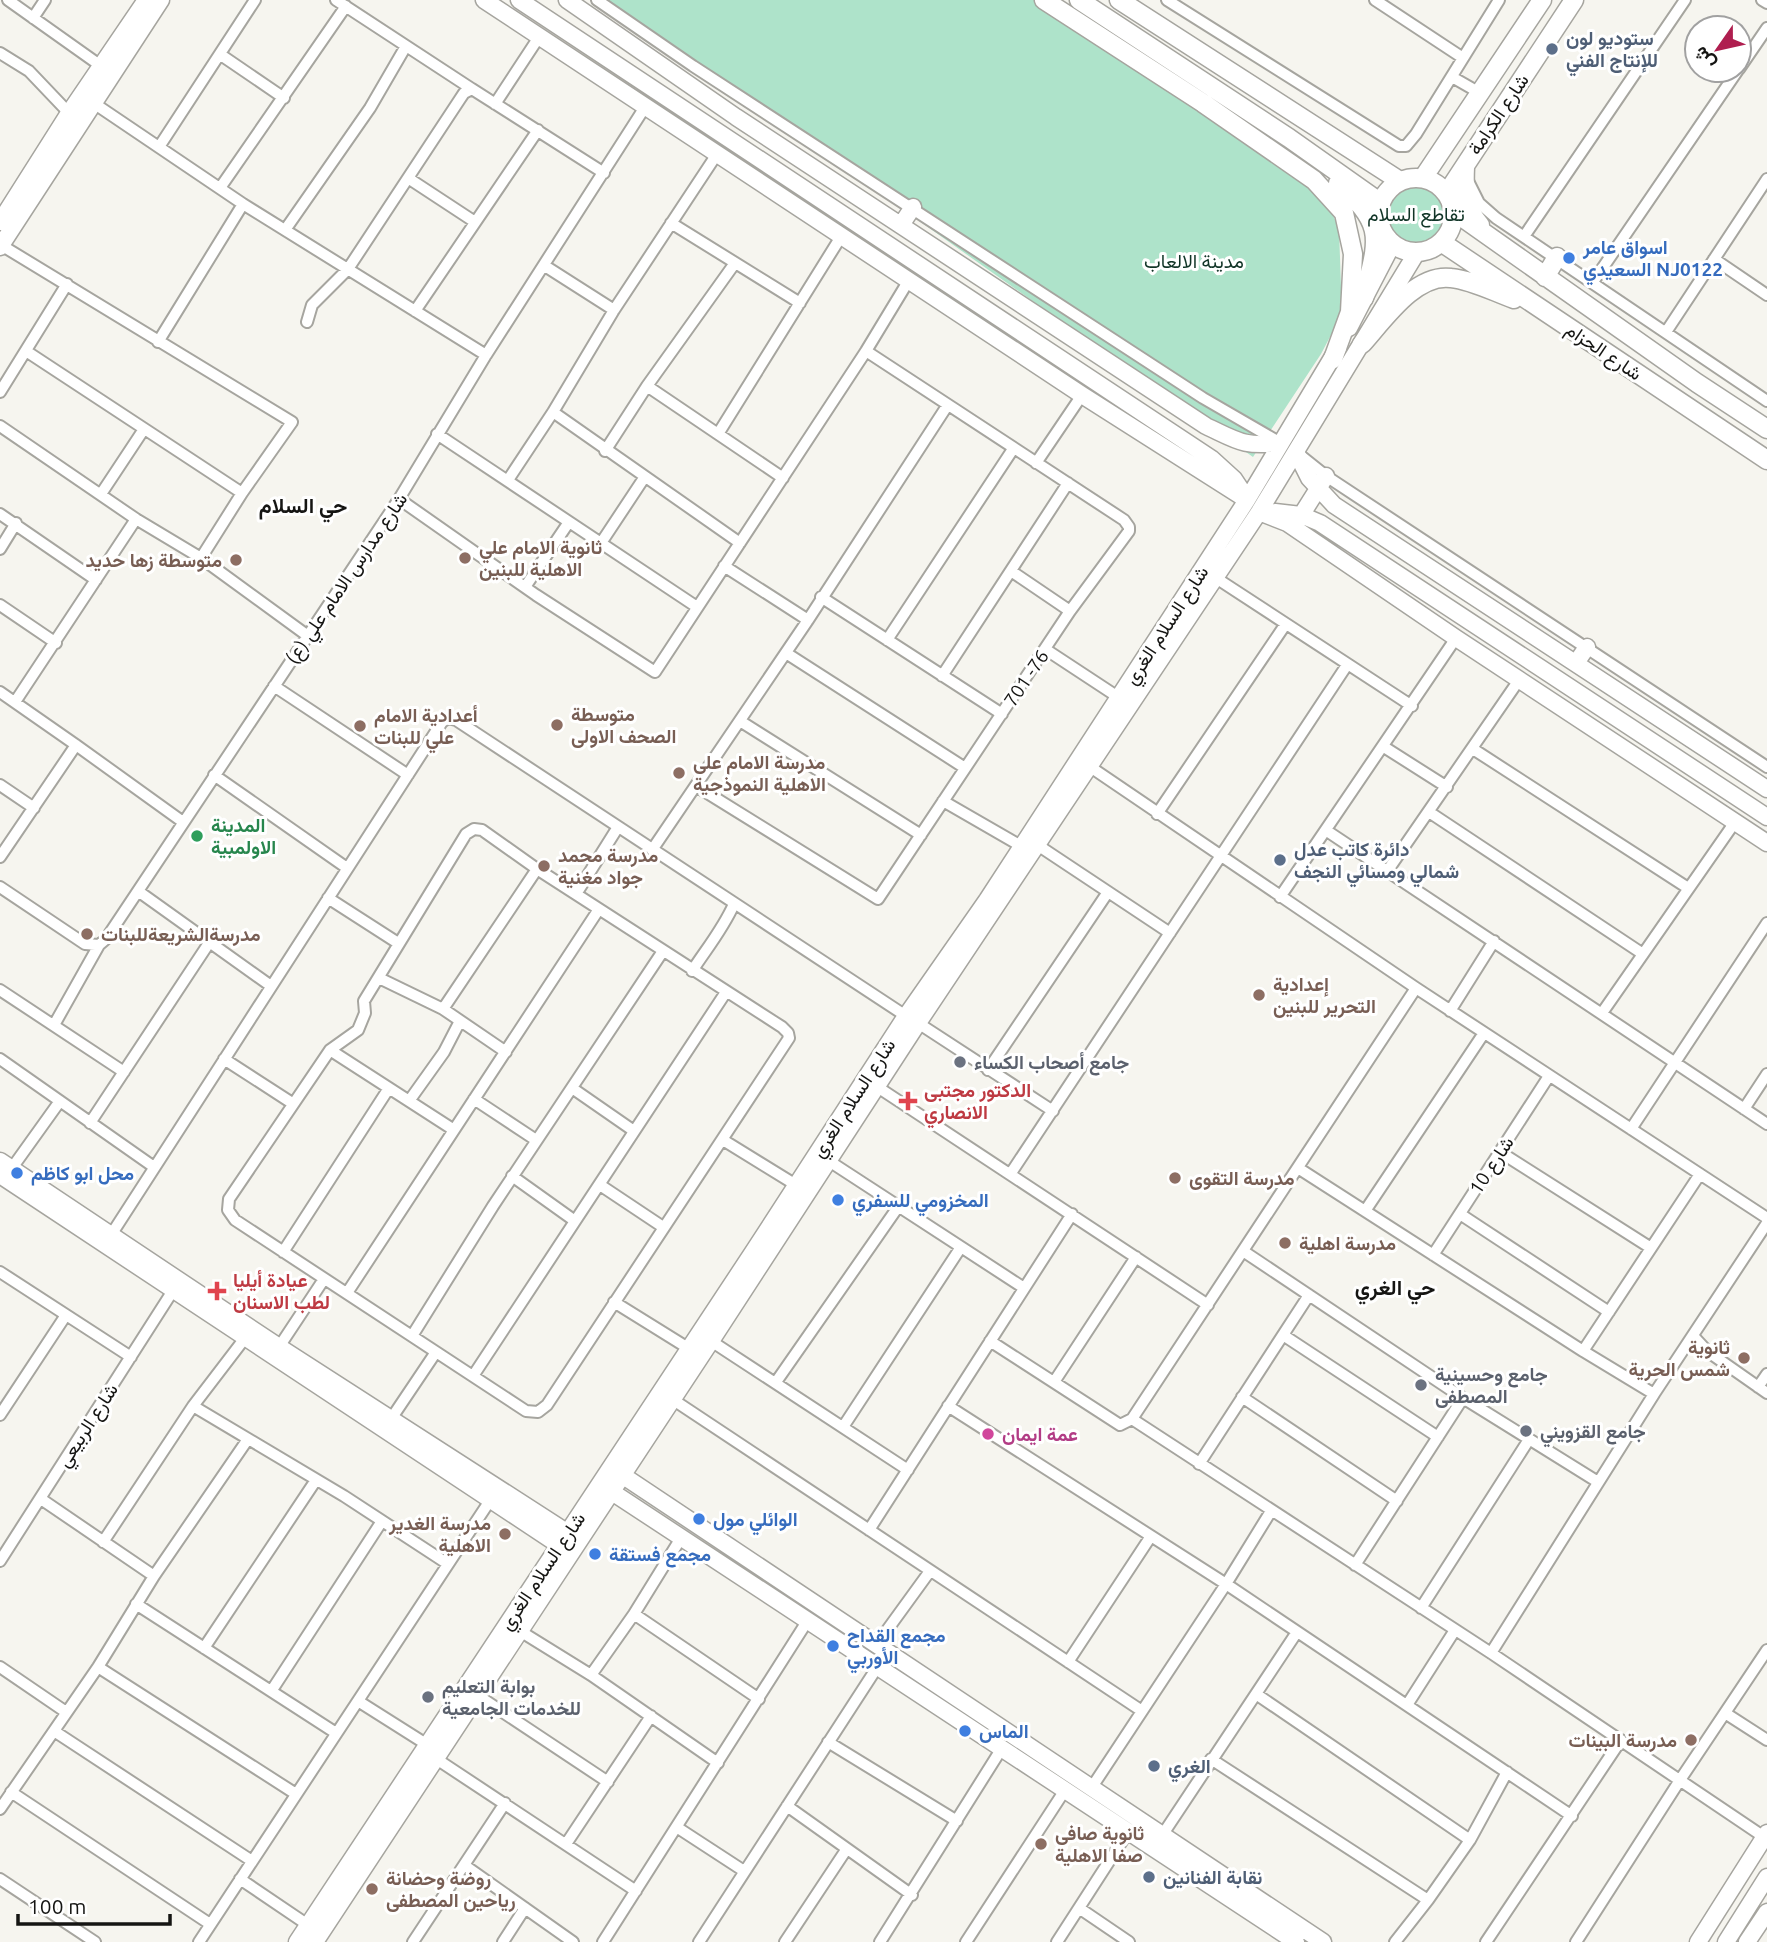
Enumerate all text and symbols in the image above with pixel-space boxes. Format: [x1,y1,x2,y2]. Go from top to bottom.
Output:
north arrow [1683,14,1753,84]
place label: ستوديو لون للإنتاج الفني [1566,27,1658,77]
marker: ستوديو لون للإنتاج الفني [1544,41,1560,57]
text: ش [1688,42,1720,74]
street label: شارع الكرامة [1463,69,1535,160]
park label: تقاطع السلام [1367,203,1465,228]
place label: اسواق عامر السعيدي NJ0122 [1582,236,1723,286]
park label: مدينة الالعاب [1144,250,1244,273]
marker: اسواق عامر السعيدي NJ0122 [1561,250,1577,266]
street label: شارع الحزام [1561,318,1646,386]
street label: شارع مدارس الامام علي (ع) [281,488,416,670]
district label: حي السلام [259,493,347,523]
place label: ثانوية الامام علي الاهلية للبنين [479,536,602,581]
place label: متوسطة زها حديد [86,549,222,573]
marker: ثانوية الامام علي الاهلية للبنين [457,550,473,566]
marker: متوسطة زها حديد [228,552,244,568]
street label: شارع السلام الغري [1119,562,1217,691]
street label: 701 -76 [999,646,1053,710]
place label: متوسطة الصحف الاولى [571,703,677,749]
place label: أعدادية الامام علي للبنات [374,704,478,754]
marker: متوسطة الصحف الاولى [549,717,565,733]
marker: أعدادية الامام علي للبنات [352,718,368,734]
place label: مدرسة الامام علي الاهلية النموذجية [693,751,826,797]
marker: مدرسة الامام علي الاهلية النموذجية [671,765,687,781]
place label: المدينة الاولمبية [211,814,276,860]
marker: المدينة الاولمبية [189,828,205,844]
place label: دائرة كاتب عدل شمالي ومسائي النجف [1294,838,1459,888]
place label: مدرسة محمد جواد مغنية [558,844,658,890]
marker: دائرة كاتب عدل شمالي ومسائي النجف [1272,852,1288,868]
marker: مدرسة محمد جواد مغنية [536,858,552,874]
place label: مدرسةالشريعةللبنات [101,923,261,947]
marker: مدرسةالشريعةللبنات [79,926,95,942]
place label: إعدادية التحرير للبنين [1273,973,1376,1019]
marker: إعدادية التحرير للبنين [1251,987,1267,1003]
street label: شارع السلام الغري [806,1035,904,1164]
place label: جامع أصحاب الكساء [974,1051,1129,1076]
marker: جامع أصحاب الكساء [952,1054,968,1070]
place label: الدكتور مجتبى الانصاري [924,1079,1031,1129]
marker: الدكتور مجتبى الانصاري [898,1091,918,1111]
street label: شارع 10 [1464,1132,1519,1199]
place label: محل ابو كاظم [31,1162,134,1186]
marker: محل ابو كاظم [9,1165,25,1181]
place label: مدرسة التقوى [1189,1167,1294,1191]
marker: مدرسة التقوى [1167,1170,1183,1186]
place label: المخزومي للسفري [852,1189,989,1217]
marker: المخزومي للسفري [830,1192,846,1208]
place label: مدرسة اهلية [1299,1232,1396,1256]
marker: مدرسة اهلية [1277,1235,1293,1251]
place label: عيادة أيليا لطب الاسنان [233,1269,330,1314]
district label: حي الغري [1355,1275,1435,1305]
marker: عيادة أيليا لطب الاسنان [207,1281,227,1301]
place label: ثانوية شمس الحرية [1628,1336,1730,1382]
marker: ثانوية شمس الحرية [1736,1350,1752,1366]
place label: جامع وحسينية المصطفى [1435,1363,1548,1408]
marker: جامع وحسينية المصطفى [1413,1377,1429,1393]
street label: شارع الربيعي [52,1379,126,1474]
place label: جامع القزويني [1540,1420,1646,1448]
place label: عمة ايمان [1002,1423,1078,1446]
marker: جامع القزويني [1518,1423,1534,1439]
marker: عمة ايمان [980,1426,996,1442]
street label: شارع السلام الغري [495,1508,594,1637]
place label: الوائلي مول [713,1508,798,1536]
marker: الوائلي مول [691,1511,707,1527]
place label: مدرسة الغدير الاهلية [388,1512,491,1557]
marker: مدرسة الغدير الاهلية [497,1526,513,1542]
place label: مجمع فستقة [609,1543,711,1568]
marker: مجمع فستقة [587,1546,603,1562]
place label: مجمع القداح الأوربي [847,1624,946,1674]
marker: مجمع القداح الأوربي [825,1638,841,1654]
place label: بوابة التعليم للخدمات الجامعية [442,1675,581,1720]
marker: بوابة التعليم للخدمات الجامعية [420,1689,436,1705]
place label: الماس [979,1720,1029,1743]
marker: الماس [957,1723,973,1739]
place label: مدرسة البينات [1568,1729,1677,1753]
marker: مدرسة البينات [1683,1732,1699,1748]
place label: الغري [1168,1755,1211,1783]
marker: الغري [1146,1758,1162,1774]
place label: ثانوية صافي صفا الاهلية [1055,1822,1144,1867]
marker: ثانوية صافي صفا الاهلية [1033,1836,1049,1852]
place label: نقابة الفنانين [1163,1866,1262,1889]
place label: روضة وحضانة رياحين المصطفى [386,1867,516,1913]
marker: نقابة الفنانين [1141,1869,1157,1885]
marker: روضة وحضانة رياحين المصطفى [364,1881,380,1897]
scale bar [18,1882,170,1926]
text: 100 m [28,1894,86,1918]

